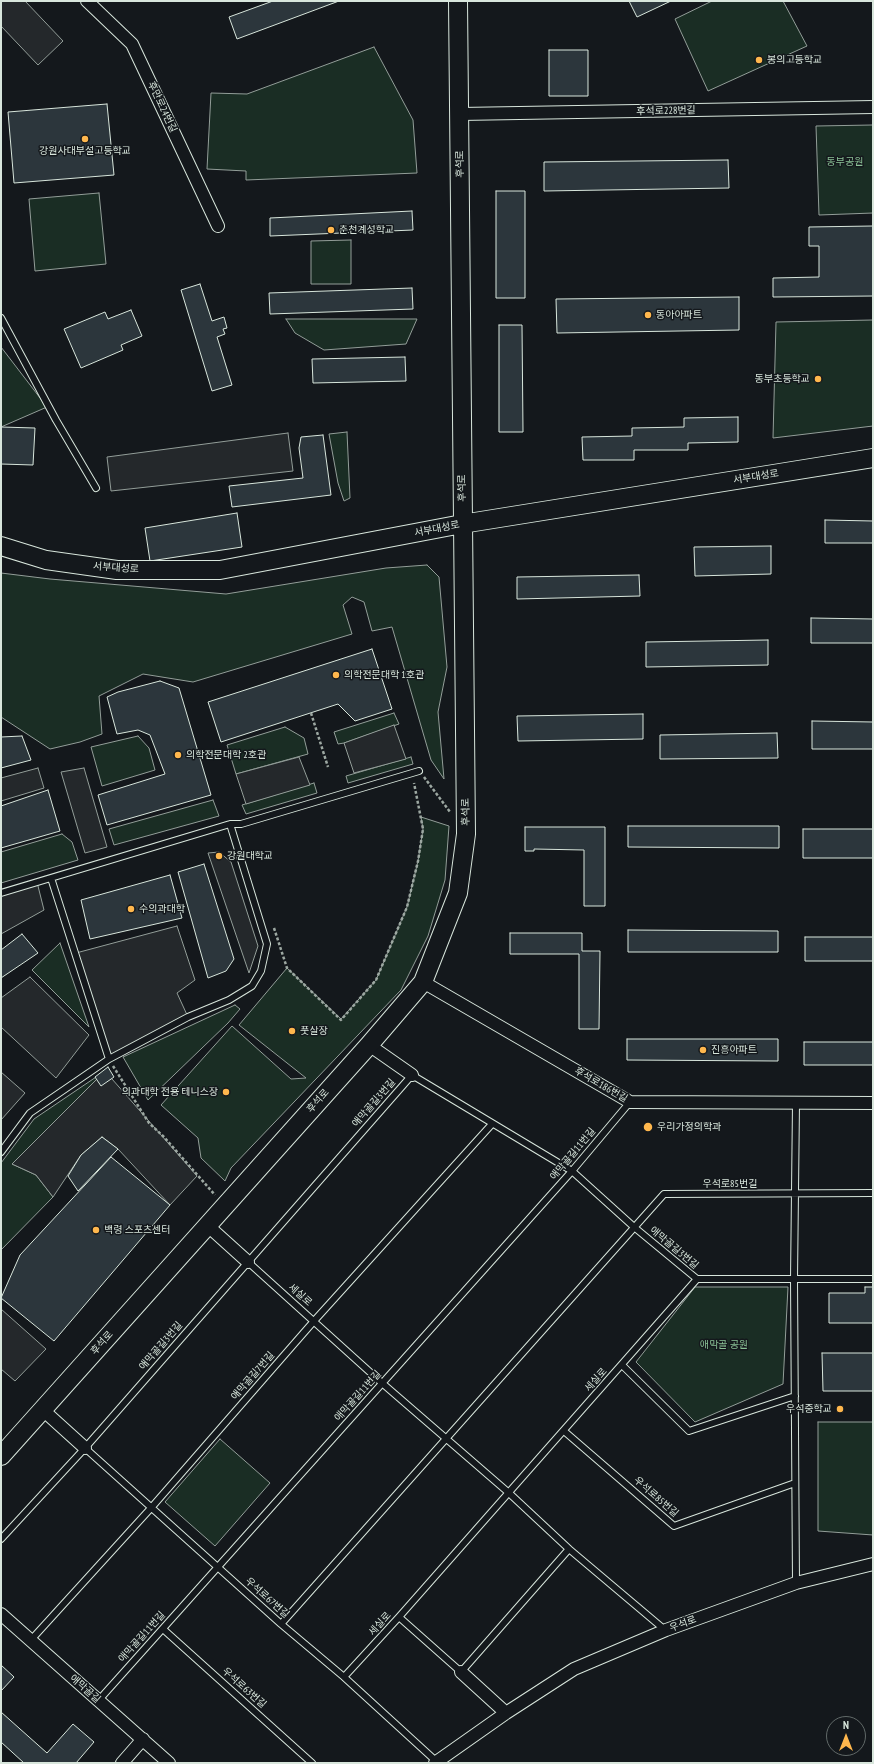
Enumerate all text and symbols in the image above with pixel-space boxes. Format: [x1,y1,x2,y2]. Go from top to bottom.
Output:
place label: 봉의고등학교 [767,54,822,66]
marker: 봉의고등학교 [754,55,764,65]
street label: 후만로24번길 [145,80,179,134]
street label: 후석로228번길 [636,104,696,118]
marker: 강원사대부설고등학교 [80,134,90,144]
place label: 강원사대부설고등학교 [39,145,131,157]
street label: 후석로 [454,150,466,178]
park label: 동부공원 [827,156,863,168]
place label: 춘천계성학교 [339,224,394,236]
marker: 춘천계성학교 [326,225,336,235]
place label: 동아아파트 [656,309,702,321]
marker: 동아아파트 [643,310,653,320]
place label: 동부초등학교 [755,373,810,385]
marker: 동부초등학교 [813,374,823,384]
street label: 서부대성로 [732,467,780,487]
street label: 후석로 [456,474,468,502]
street label: 서부대성로 [413,519,461,539]
street label: 서부대성로 [93,560,139,576]
place label: 의학전문대학 1호관 [344,669,424,681]
marker: 의학전문대학 1호관 [331,670,341,680]
place label: 의학전문대학 2호관 [186,749,266,761]
marker: 의학전문대학 2호관 [173,750,183,760]
street label: 후석로 [460,798,472,826]
place label: 강원대학교 [227,850,273,862]
marker: 강원대학교 [214,851,224,861]
place label: 수의과대학 [139,903,185,915]
marker: 수의과대학 [126,904,136,914]
place label: 풋살장 [300,1025,328,1037]
marker: 풋살장 [287,1026,297,1036]
place label: 진흥아파트 [711,1044,757,1056]
marker: 진흥아파트 [698,1045,708,1055]
street label: 후석로186번길 [572,1065,630,1105]
street label: 애막골길3번길 [350,1077,398,1129]
place label: 의과대학 전용 테니스장 [122,1086,218,1098]
marker: 의과대학 전용 테니스장 [221,1087,231,1097]
street label: 후석로 [304,1087,332,1115]
marker: 우리가정의학과 [642,1121,654,1133]
place label: 우리가정의학과 [657,1121,721,1133]
street label: 애막골길11번길 [548,1126,598,1182]
street label: 우석로85번길 [703,1178,757,1190]
place label: 백령 스포츠센터 [104,1224,171,1236]
street label: 애막골길3번길 [647,1224,701,1272]
marker: 백령 스포츠센터 [91,1225,101,1235]
street label: 세실로 [286,1281,314,1309]
street label: 애막골길3번길 [137,1320,185,1372]
street label: 후석로 [88,1329,116,1357]
park label: 애막골 공원 [700,1339,748,1351]
street label: 애막골길7번길 [229,1350,277,1402]
street label: 세실로 [582,1366,610,1394]
street label: 애막골길11번길 [332,1368,384,1424]
place label: 우석중학교 [786,1403,832,1415]
marker: 우석중학교 [835,1404,845,1414]
street label: 우석로85번길 [631,1474,681,1520]
street label: 우석로67번길 [243,1575,291,1621]
street label: 애막골길11번길 [116,1609,168,1665]
street label: 세실로 [366,1610,394,1638]
street label: 우석로 [668,1614,698,1634]
street label: 우석로63번길 [220,1665,268,1711]
street label: 애막골길 [67,1672,103,1706]
north arrow [826,1716,866,1756]
text: N [843,1718,849,1732]

